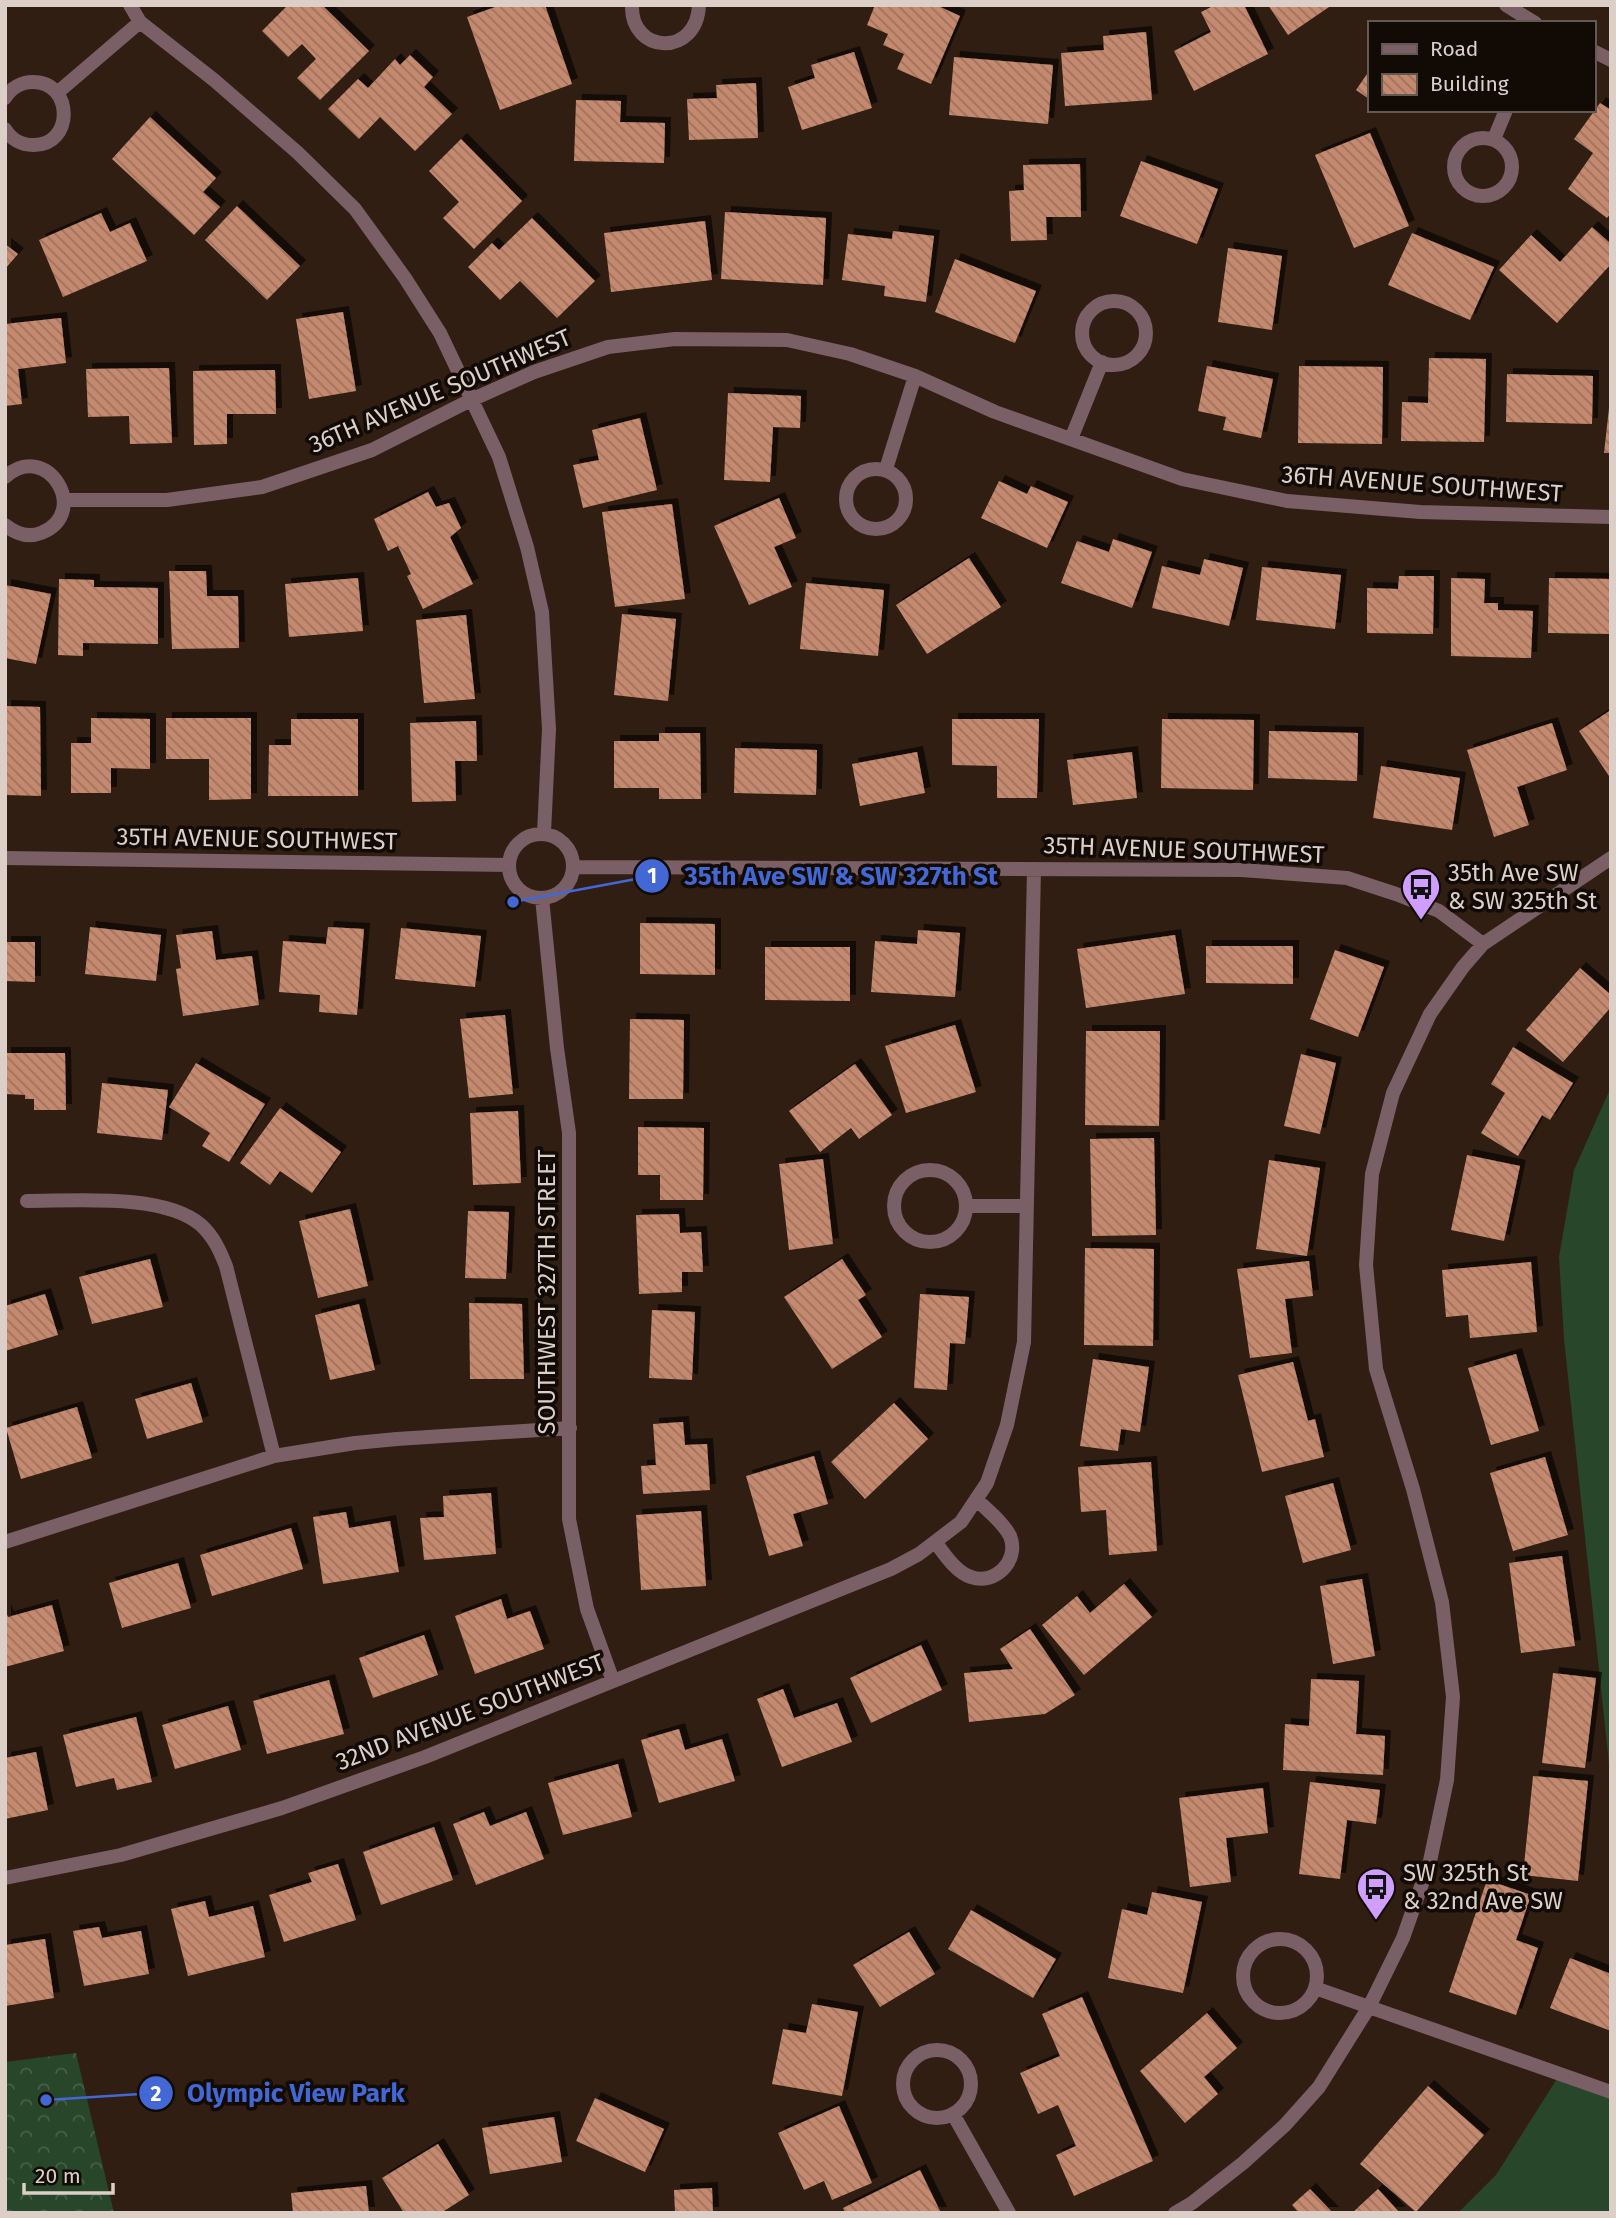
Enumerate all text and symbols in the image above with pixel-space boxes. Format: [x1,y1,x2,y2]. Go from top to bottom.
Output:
legend [1368,21,1595,112]
text: Road [1430,36,1478,62]
text: Building [1430,71,1509,97]
street label: 36TH AVENUE SOUTHWEST [305,323,576,459]
street label: 36TH AVENUE SOUTHWEST [1281,460,1564,508]
street label: 35TH AVENUE SOUTHWEST [116,823,398,855]
street label: 35TH AVENUE SOUTHWEST [1043,831,1325,869]
callout: 35th Ave SW & SW 327th St [635,852,1012,899]
place label: 35th Ave SW & SW 325th St [1448,859,1598,915]
text: 35th Ave SW & SW 327th St [683,861,999,892]
text: 1 [647,863,657,889]
bus stop icon: 35th Ave SW & SW 325th St [1400,866,1442,921]
street label: SOUTHWEST 327TH STREET [533,1149,561,1434]
street label: 32ND AVENUE SOUTHWEST [332,1648,608,1776]
place label: SW 325th St & 32nd Ave SW [1403,1859,1563,1915]
bus stop icon: SW 325th St & 32nd Ave SW [1355,1866,1397,1921]
callout: Olympic View Park [138,2070,419,2117]
text: Olympic View Park [187,2078,406,2109]
text: 2 [151,2081,162,2107]
scale bar [24,2152,114,2196]
text: 20 m [35,2163,81,2189]

